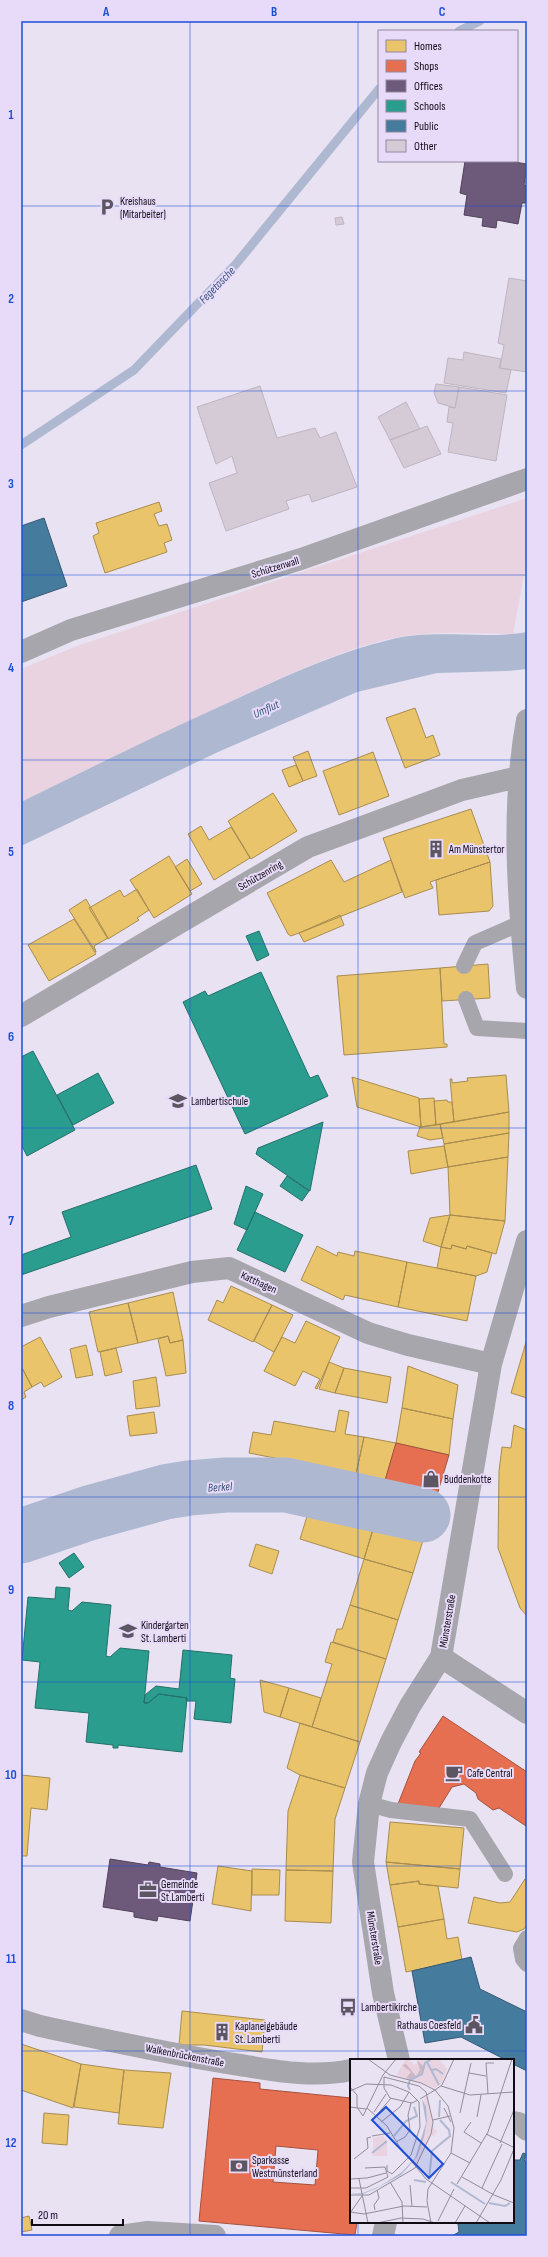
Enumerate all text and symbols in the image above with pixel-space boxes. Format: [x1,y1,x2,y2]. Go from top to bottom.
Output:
text: A [102,4,110,20]
text: B [271,4,277,20]
text: C [439,4,446,20]
legend [378,30,518,162]
text: Homes [414,39,442,54]
text: Shops [414,59,439,74]
text: Offices [414,79,443,94]
text: Schools [414,99,446,114]
text: 1 [8,107,14,123]
text: Public [414,119,439,134]
text: Other [414,139,438,154]
place label: Kreishaus (Mitarbeiter) [120,195,166,221]
parking icon: Kreishaus (Mitarbeiter) [97,197,117,217]
water label: Fegetasche [196,264,239,307]
text: 2 [8,291,14,307]
text: 3 [8,476,14,492]
street label: Schützenwall [250,554,301,581]
text: 4 [8,660,14,676]
water label: Umflut [251,697,282,722]
building icon: Am Münstertor [426,839,446,859]
place label: Am Münstertor [448,843,504,856]
text: 5 [8,844,14,860]
street label: Schützenring [236,857,285,893]
text: 6 [8,1029,14,1045]
school or university icon: Lambertischule [168,1091,188,1111]
place label: Lambertischule [191,1095,248,1108]
text: 7 [8,1213,14,1229]
street label: Katthagen [239,1269,279,1296]
text: 8 [8,1398,14,1414]
shop icon: Buddenkotte [421,1469,441,1489]
place label: Buddenkotte [444,1473,491,1486]
water label: Berkel [207,1479,234,1496]
text: 9 [8,1582,14,1598]
street label: Münsterstraße [436,1593,459,1649]
place label: Kindergarten St. Lamberti [141,1619,189,1645]
school or university icon: Kindergarten St. Lamberti [118,1621,138,1641]
cafe icon: Cafe Central [444,1763,464,1783]
text: 10 [5,1767,17,1783]
place label: Cafe Central [467,1767,513,1780]
place label: Gemeinde St.Lamberti [161,1878,204,1904]
office icon: Gemeinde St.Lamberti [138,1880,158,1900]
street label: Münsterstraße [364,1910,385,1966]
text: 11 [6,1951,16,1967]
bus stop icon: Lambertikirche [338,1997,358,2017]
place label: Lambertikirche [361,2001,417,2014]
public building icon: Rathaus Coesfeld [464,2015,484,2035]
place label: Rathaus Coesfeld [397,2019,461,2032]
place label: Kaplaneigebäude St. Lamberti [235,2020,297,2046]
building icon: Kaplaneigebäude St. Lamberti [212,2022,232,2042]
street label: Walkenbrückenstraße [145,2042,225,2069]
inset map [350,2059,514,2223]
text: 12 [6,2135,17,2151]
place label: Sparkasse Westmünsterland [252,2154,318,2180]
bank icon: Sparkasse Westmünsterland [229,2156,249,2176]
scale bar [32,2201,123,2227]
text: 20 m [38,2208,58,2223]

